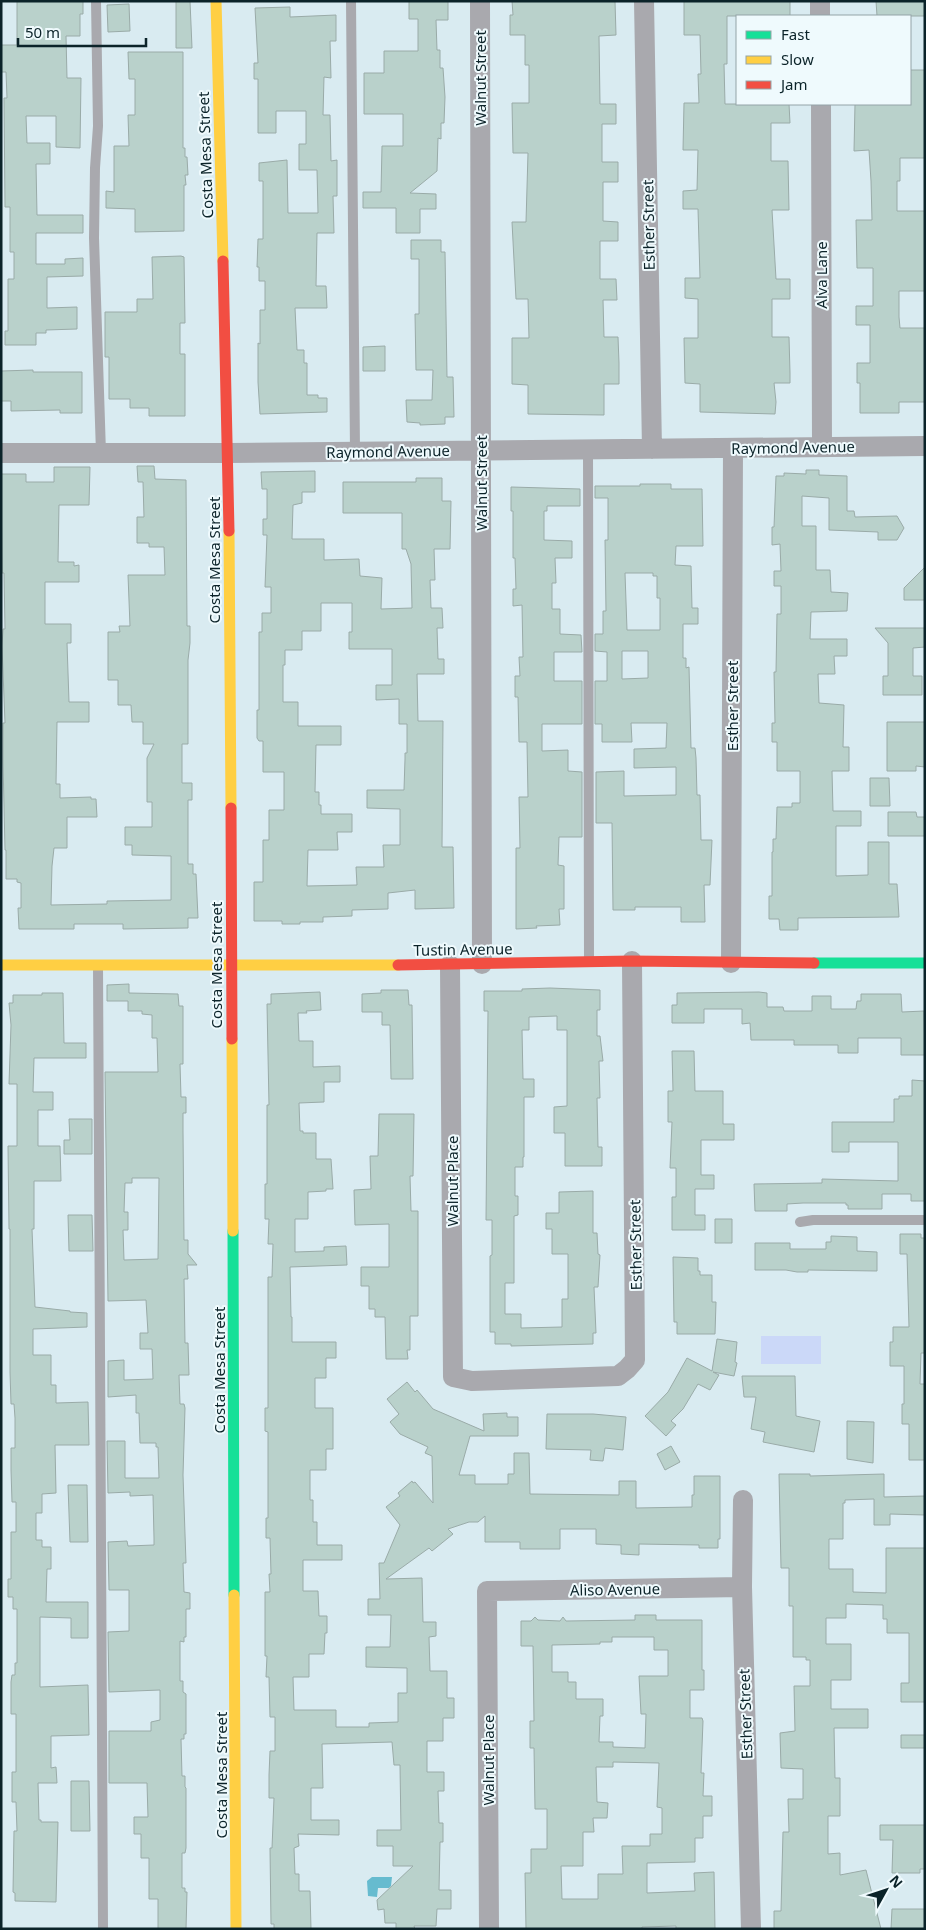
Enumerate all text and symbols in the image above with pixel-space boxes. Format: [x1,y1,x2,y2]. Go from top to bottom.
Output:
scale bar [18,15,145,47]
legend [736,15,911,105]
text: 50 m [25,22,60,42]
text: Fast [781,24,810,44]
street label: Walnut Street [470,30,490,126]
text: Slow [781,49,814,69]
text: Jam [779,74,808,94]
street label: Costa Mesa Street [193,91,217,219]
street label: Esther Street [637,179,659,270]
street label: Alva Lane [811,241,831,309]
street label: Walnut Street [471,435,491,531]
street label: Raymond Avenue [731,436,855,458]
street label: Raymond Avenue [326,440,450,462]
street label: Costa Mesa Street [204,496,224,623]
street label: Esther Street [722,660,742,751]
street label: Costa Mesa Street [206,901,226,1028]
street label: Tustin Avenue [413,938,513,960]
street label: Walnut Place [442,1136,462,1226]
street label: Esther Street [624,1199,646,1290]
street label: Costa Mesa Street [209,1306,229,1433]
street label: Aliso Avenue [570,1578,660,1600]
street label: Esther Street [733,1668,757,1760]
street label: Costa Mesa Street [211,1711,231,1838]
street label: Walnut Place [478,1715,498,1805]
north arrow [861,1865,911,1915]
text: N [885,1871,907,1892]

